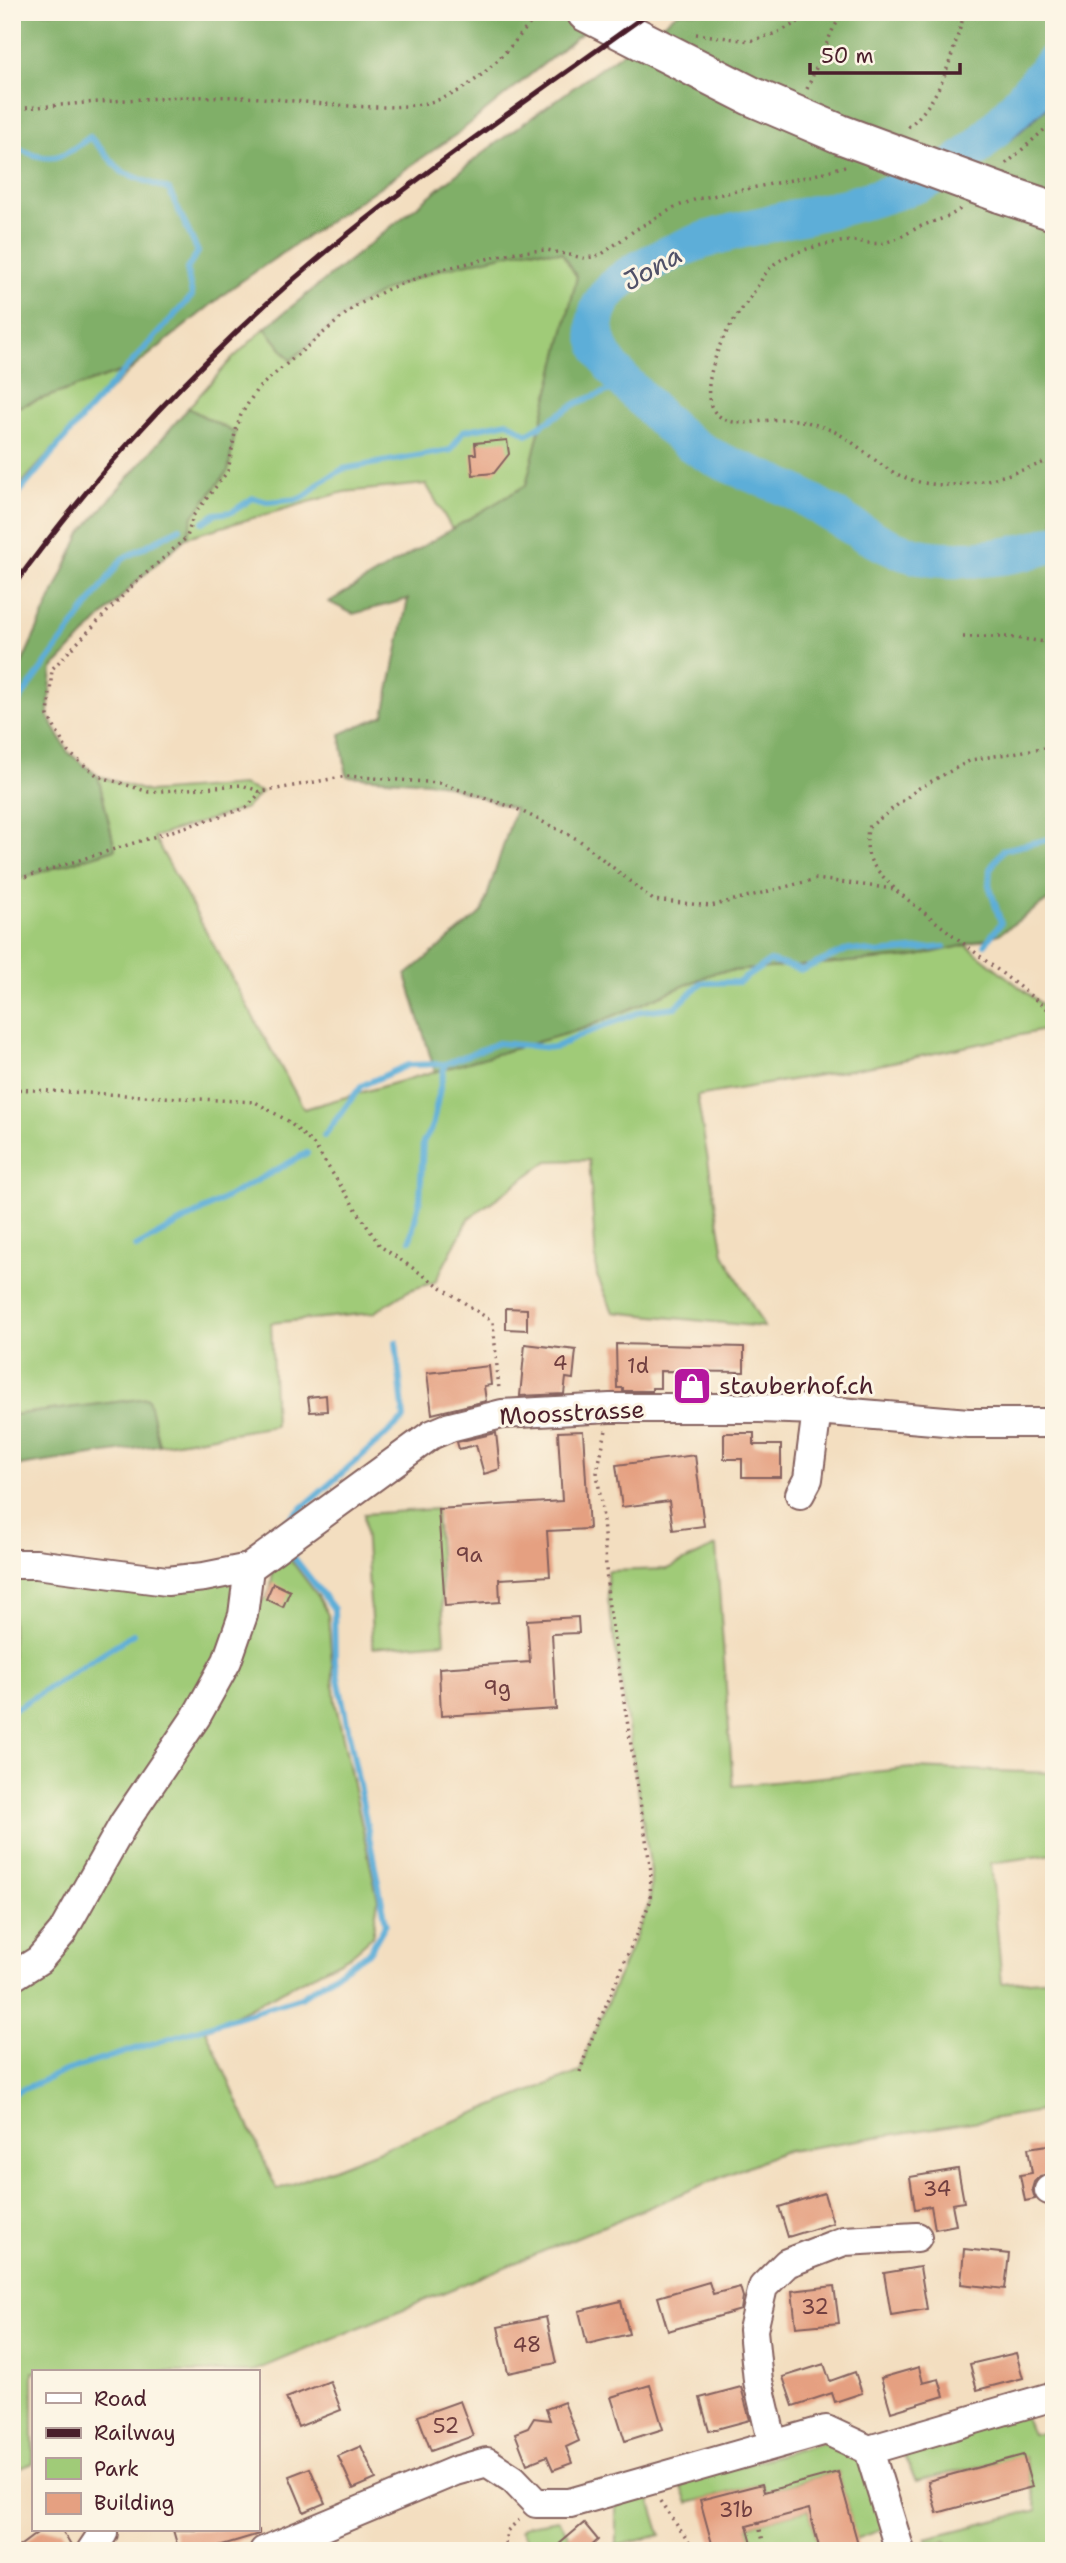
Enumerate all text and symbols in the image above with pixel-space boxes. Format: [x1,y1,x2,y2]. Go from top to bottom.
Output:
scale bar [810,32,961,76]
text: 50 m [821,42,874,70]
water label: Jona [616,237,688,298]
house number: 4 [553,1349,567,1377]
house number: 1d [627,1352,649,1380]
shop icon: stauberhof.ch [671,1365,713,1407]
place label: stauberhof.ch [719,1370,874,1402]
street label: Moosstrasse [498,1393,646,1433]
house number: 9a [455,1541,483,1569]
house number: 9g [483,1674,511,1702]
house number: 34 [923,2175,951,2203]
house number: 32 [801,2293,829,2321]
house number: 48 [513,2331,541,2359]
legend [32,2370,259,2532]
text: Road [94,2385,147,2413]
house number: 52 [433,2412,459,2440]
text: Railway [94,2419,176,2447]
text: Park [94,2455,139,2483]
text: Building [94,2489,174,2517]
house number: 31b [719,2496,753,2524]

